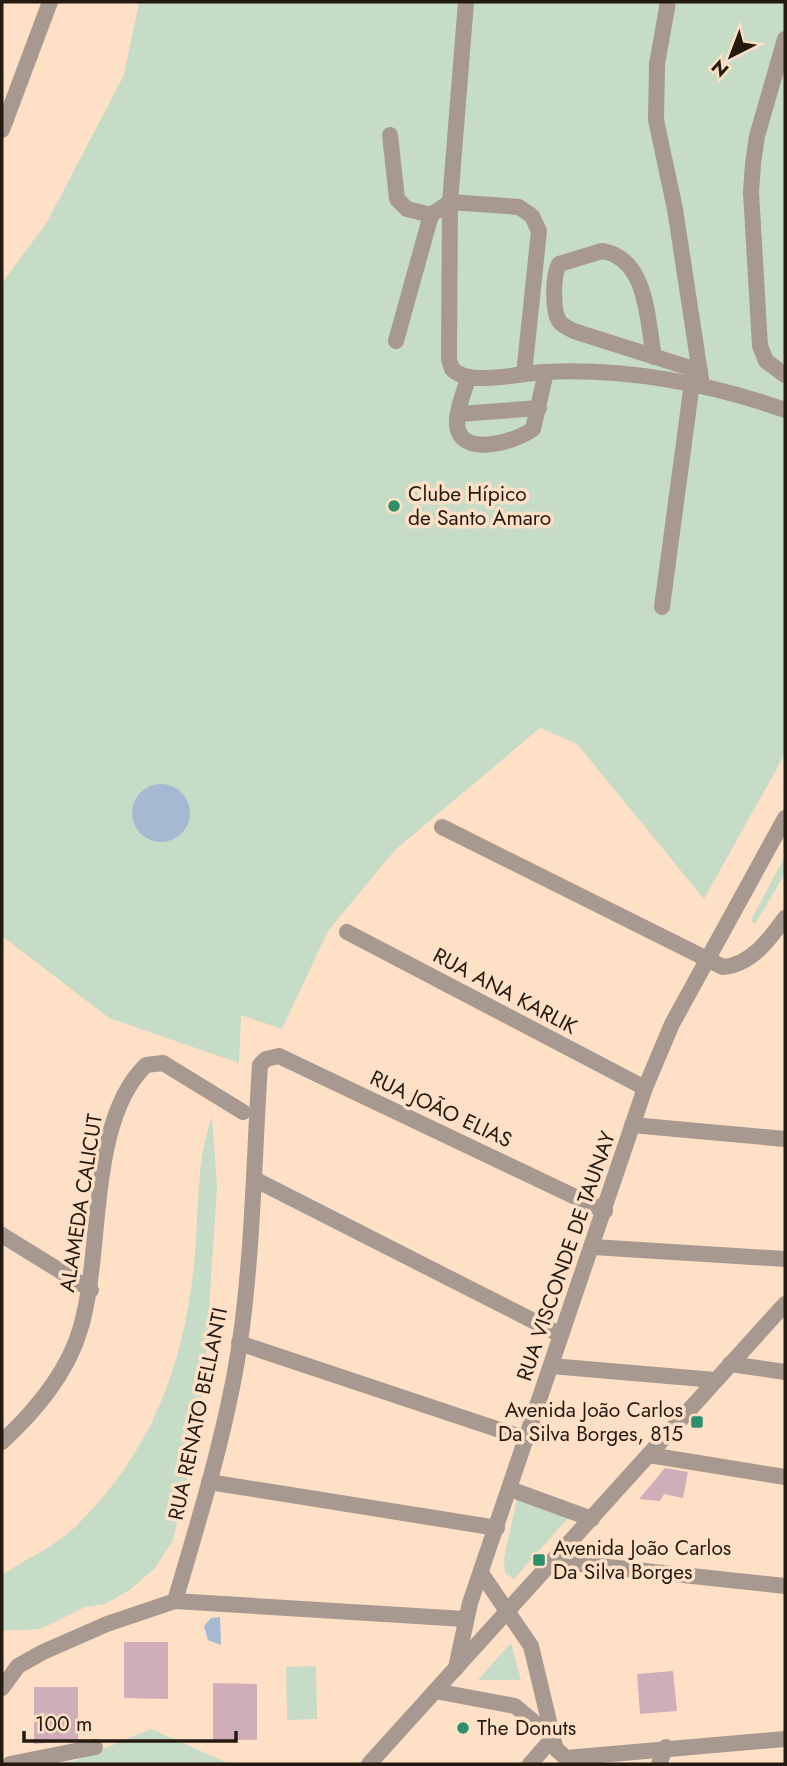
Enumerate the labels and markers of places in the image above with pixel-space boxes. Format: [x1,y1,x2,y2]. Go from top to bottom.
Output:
place label: Clube Hípico de Santo Amaro [408,479,551,533]
marker: Clube Hípico de Santo Amaro [386,498,402,514]
place label: Avenida João Carlos Da Silva Borges, 815 [498,1395,683,1449]
marker: Avenida João Carlos Da Silva Borges, 815 [689,1414,705,1430]
place label: Avenida João Carlos Da Silva Borges [553,1533,731,1587]
marker: Avenida João Carlos Da Silva Borges [531,1552,547,1568]
place label: The Donuts [477,1713,576,1743]
marker: The Donuts [455,1720,471,1736]

